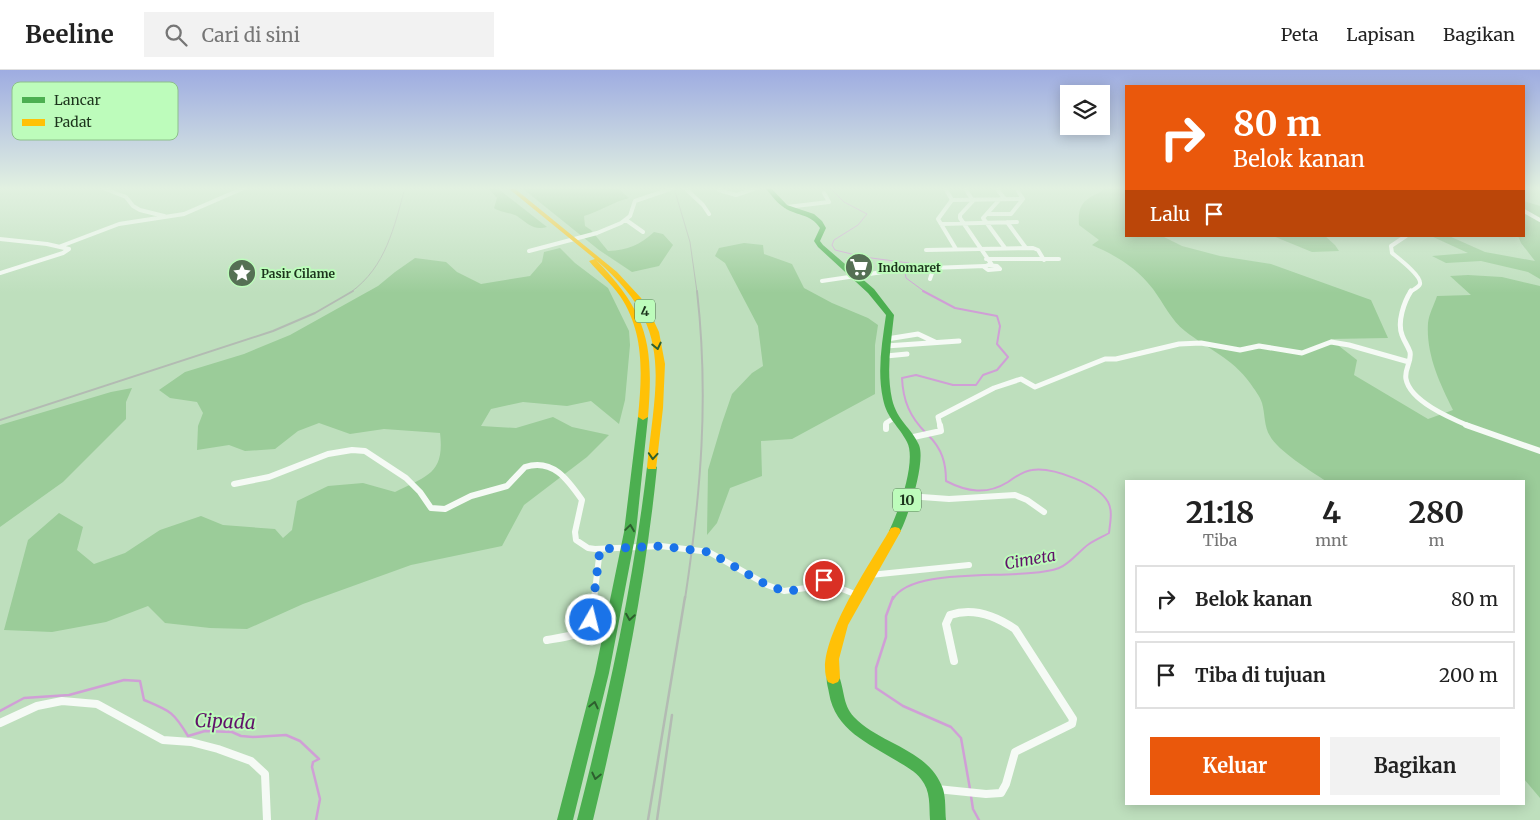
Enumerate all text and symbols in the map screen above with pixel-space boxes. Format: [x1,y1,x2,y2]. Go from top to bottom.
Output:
search box [144,12,494,57]
text: Beeline [25,19,114,50]
icon: search [162,21,190,49]
text: Cari di sini [202,23,300,47]
text: Peta [1281,23,1318,46]
text: Lapisan [1346,23,1415,46]
text: Bagikan [1443,23,1515,46]
legend [12,82,178,140]
map controls [1060,85,1110,135]
button: layers [1060,85,1110,135]
text: Lancar [54,91,101,109]
text: 80 m [1233,102,1321,146]
icon: right [1150,105,1215,170]
text: Padat [54,113,92,131]
text: Belok kanan [1233,145,1365,173]
icon: arrive [1200,200,1228,228]
text: Lalu [1150,202,1190,226]
supermarket icon: Indomaret [844,252,874,282]
place icon: Pasir Cilame [227,258,257,288]
place label: Indomaret [878,260,941,275]
place label: Pasir Cilame [261,266,336,281]
road number: 4 [635,300,655,322]
one-way arrow [651,342,662,351]
one-way arrow [648,453,659,461]
road number: 10 [893,488,921,512]
text: 21:18 [1186,493,1254,531]
text: 4 [1322,493,1341,531]
text: 280 [1408,493,1464,531]
one-way arrow [624,524,635,532]
text: Tiba [1203,530,1237,550]
text: mnt [1315,530,1348,550]
text: m [1428,530,1444,550]
water label: Cimeta [1003,545,1057,573]
pin [803,559,845,601]
icon: arrive [810,566,838,594]
icon: right [1152,585,1180,613]
text: Belok kanan [1195,587,1312,611]
text: 80 m [1451,587,1498,611]
position arrow [564,593,616,645]
one-way arrow [626,613,636,622]
icon: arrive [1152,661,1180,689]
text: Tiba di tujuan [1195,663,1326,687]
text: 200 m [1439,663,1498,687]
one-way arrow [588,700,599,709]
water label: Cipada [194,708,256,734]
button: Keluar [1150,737,1320,795]
button: Bagikan [1330,737,1500,795]
one-way arrow [591,772,602,780]

